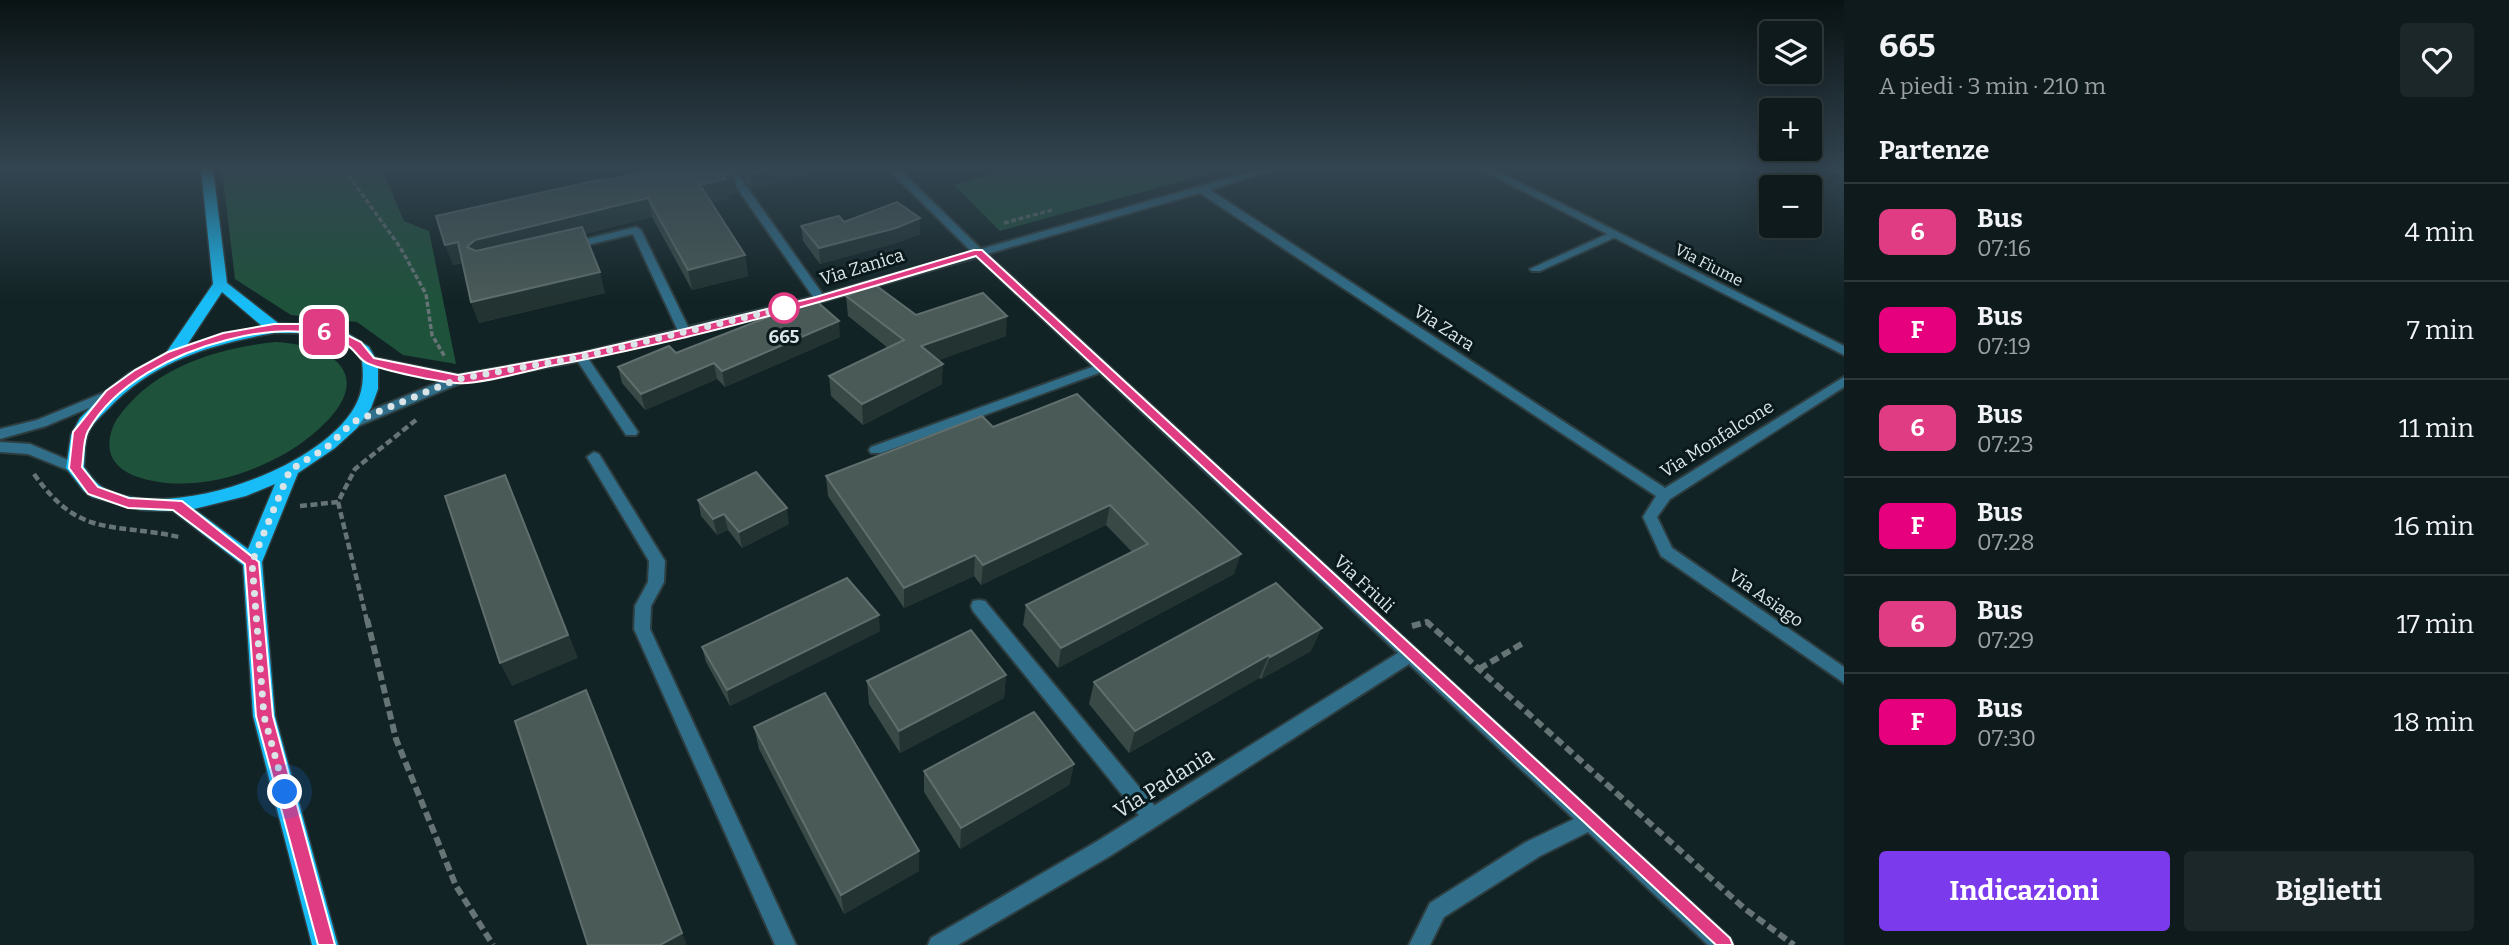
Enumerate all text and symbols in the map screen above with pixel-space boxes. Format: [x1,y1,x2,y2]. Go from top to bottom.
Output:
map controls [1759,21,1822,238]
button: layers [1759,21,1822,84]
button: heart [2400,23,2474,97]
text: 665 [1879,26,1936,66]
text: A piedi · 3 min · 210 m [1879,72,2106,100]
button: + [1759,98,1822,161]
text: Partenze [1879,135,1989,166]
button: − [1759,175,1822,238]
text: Bus [1977,203,2023,234]
text: 4 min [2405,217,2474,248]
text: 6 [1910,218,1925,246]
text: 07:16 [1977,234,2031,262]
street label: Via Fiume [1672,240,1746,290]
street label: Via Zanica [817,244,907,290]
marker: 665 [769,293,799,323]
street label: Via Zara [1409,300,1479,356]
text: Bus [1977,301,2023,332]
line badge: 6 [301,309,347,355]
text: 7 min [2407,315,2474,346]
text: F [1911,316,1924,344]
text: 6 [317,318,331,346]
place label: 665 [769,326,800,348]
text: 07:19 [1977,332,2031,360]
street label: Via Monfalcone [1656,395,1778,483]
text: Bus [1977,399,2023,430]
text: 11 min [2399,413,2474,444]
text: 6 [1910,414,1925,442]
text: 07:23 [1977,430,2034,458]
text: Bus [1977,497,2023,528]
text: 16 min [2394,511,2474,542]
text: F [1911,512,1924,540]
text: 07:28 [1977,528,2034,556]
street label: Via Friuli [1329,550,1399,618]
street label: Via Asiago [1724,564,1808,632]
text: Bus [1977,595,2023,626]
text: 17 min [2396,609,2474,640]
text: 6 [1910,610,1925,638]
text: 07:29 [1977,626,2034,654]
text: Bus [1977,693,2023,724]
text: 18 min [2394,707,2474,738]
text: F [1911,708,1924,736]
text: 07:30 [1977,724,2036,752]
street label: Via Padania [1109,742,1219,824]
your location [267,774,302,809]
button: Indicazioni [1879,851,2170,931]
button: Biglietti [2184,851,2474,931]

